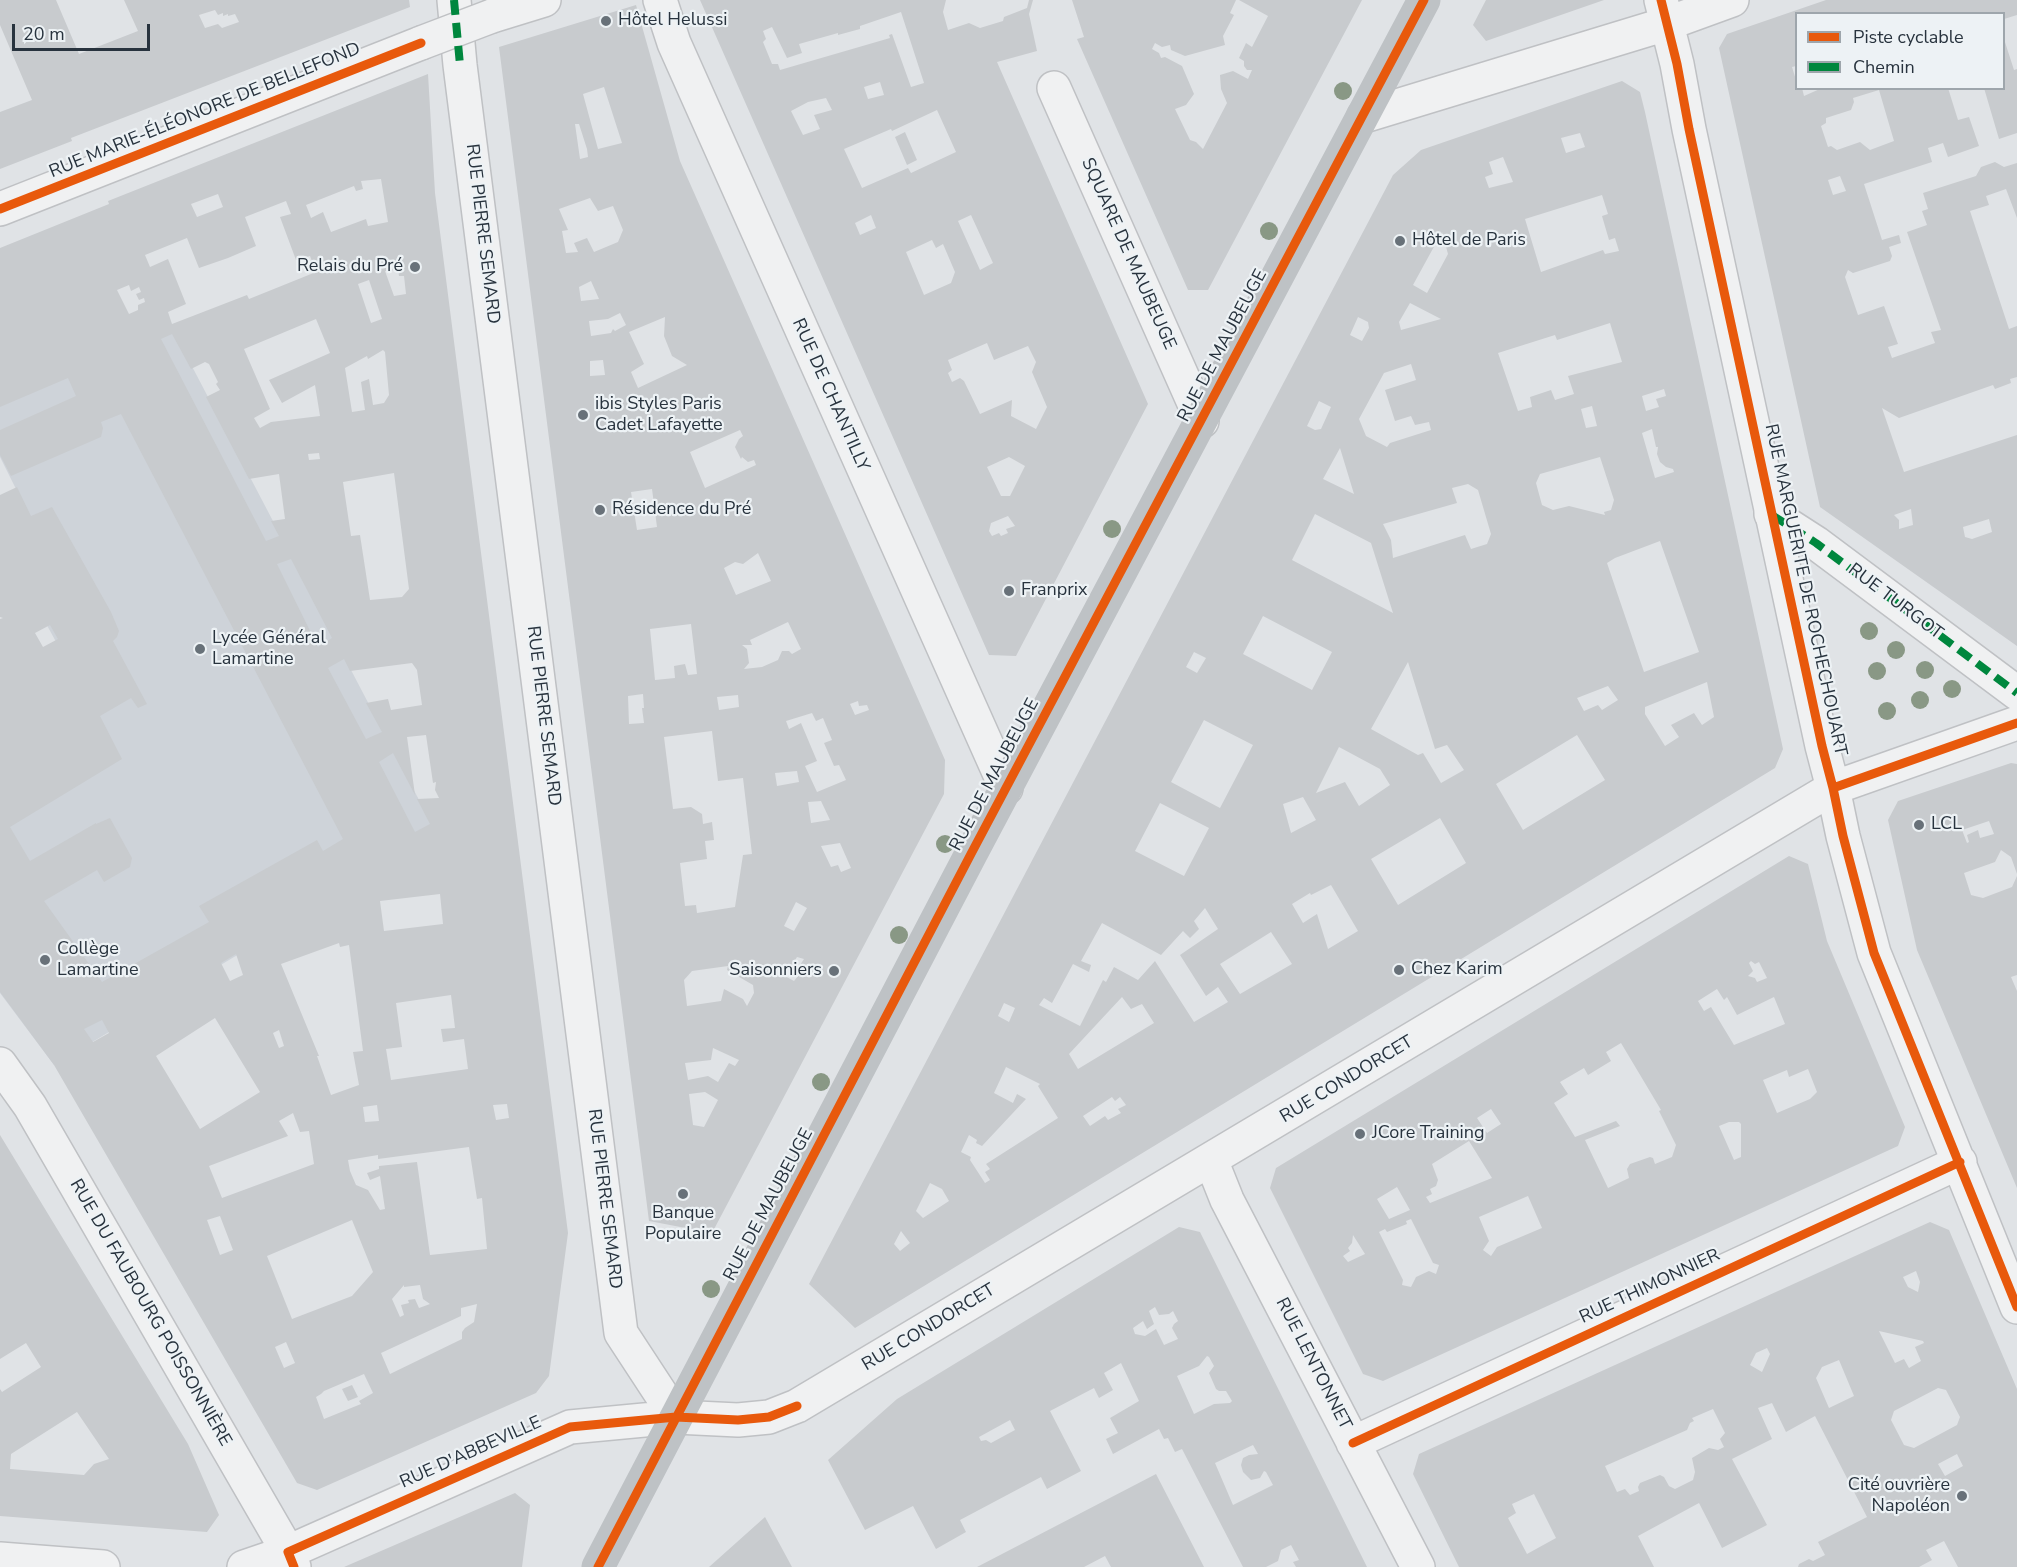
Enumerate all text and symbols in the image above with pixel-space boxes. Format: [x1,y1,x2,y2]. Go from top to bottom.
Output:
place label: Hôtel Helussi [618,10,728,32]
scale bar [15,12,153,50]
legend [1795,12,2005,90]
marker: Hôtel Helussi [599,14,613,28]
text: 20 m [23,22,65,46]
text: Piste cyclable [1853,25,1964,49]
street label: RUE MARIE-ÉLÉONORE DE BELLEFOND [46,39,364,183]
text: Chemin [1853,55,1915,79]
street label: RUE PIERRE SEMARD [460,143,504,325]
street label: SQUARE DE MAUBEUGE [1076,155,1180,353]
place label: Hôtel de Paris [1412,230,1526,252]
marker: Hôtel de Paris [1393,234,1407,248]
place label: Relais du Pré [297,256,403,278]
marker: Relais du Pré [408,260,422,274]
street label: RUE DE MAUBEUGE [1174,266,1272,426]
street label: RUE DE CHANTILLY [787,315,873,475]
place label: ibis Styles Paris Cadet Lafayette [595,394,723,436]
marker: ibis Styles Paris Cadet Lafayette [576,408,590,422]
street label: RUE MARGUERITE DE ROCHECHOUART [1759,422,1851,758]
place label: Résidence du Pré [612,499,751,521]
marker: Résidence du Pré [593,503,607,517]
street label: RUE TURGOT [1843,559,1947,645]
place label: Franprix [1021,580,1087,602]
marker: Franprix [1002,584,1016,598]
street label: RUE PIERRE SEMARD [521,625,565,807]
place label: Lycée Général Lamartine [212,628,326,670]
marker: Lycée Général Lamartine [193,642,207,656]
street label: RUE DE MAUBEUGE [946,695,1044,855]
place label: LCL [1931,814,1962,836]
marker: LCL [1912,818,1926,832]
place label: Collège Lamartine [57,939,138,982]
marker: Collège Lamartine [38,953,52,967]
place label: Chez Karim [1411,959,1503,981]
place label: Saisonniers [729,960,822,982]
marker: Chez Karim [1392,963,1406,977]
marker: Saisonniers [827,964,841,978]
street label: RUE CONDORCET [1277,1032,1417,1128]
street label: RUE PIERRE SEMARD [582,1108,626,1290]
place label: JCore Training [1372,1123,1485,1145]
street label: RUE DE MAUBEUGE [720,1125,818,1285]
marker: JCore Training [1353,1127,1367,1141]
street label: RUE DU FAUBOURG POISSONNIÈRE [64,1176,236,1450]
marker: Banque Populaire [676,1187,690,1201]
place label: Banque Populaire [645,1203,721,1246]
street label: RUE THIMONNIER [1576,1245,1724,1329]
street label: RUE CONDORCET [859,1280,999,1376]
street label: RUE LENTONNET [1270,1294,1356,1434]
street label: RUE D'ABBEVILLE [397,1412,545,1494]
place label: Cité ouvrière Napoléon [1848,1475,1950,1518]
marker: Cité ouvrière Napoléon [1955,1489,1969,1503]

